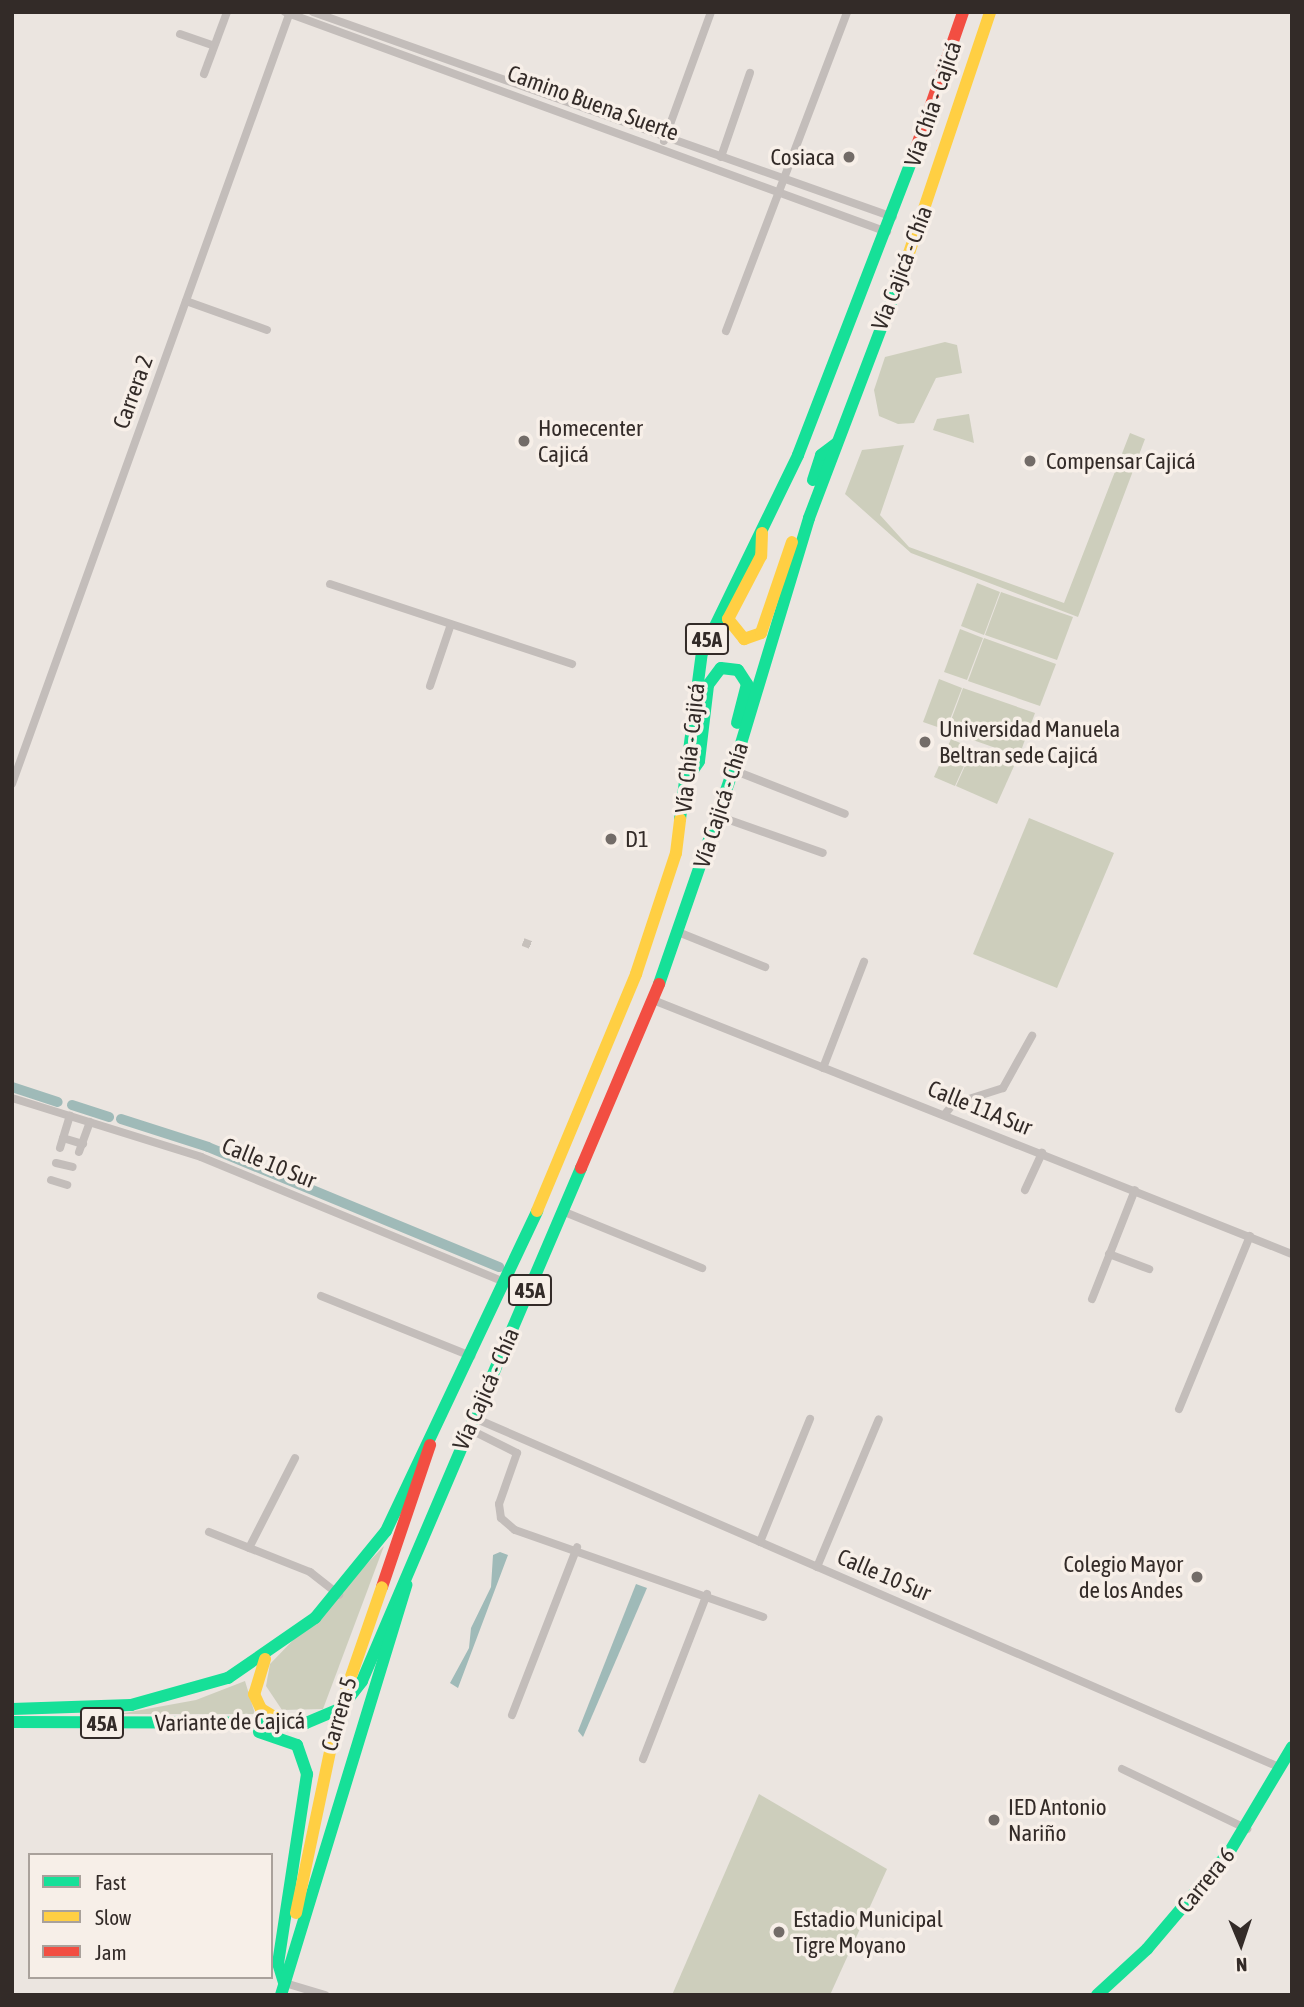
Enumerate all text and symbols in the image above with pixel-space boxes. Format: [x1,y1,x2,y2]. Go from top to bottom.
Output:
street label: Vía Chía - Cajicá [899,38,967,170]
street label: Camino Buena Suerte [504,59,682,147]
place label: Cosiaca [771,143,835,171]
marker: Cosiaca [841,149,857,165]
street label: Vía Cajicá - Chía [866,202,938,334]
street label: Carrera 2 [107,352,159,432]
place label: Homecenter Cajicá [538,414,643,468]
marker: Homecenter Cajicá [516,433,532,449]
place label: Compensar Cajicá [1046,447,1196,475]
marker: Compensar Cajicá [1020,451,1040,471]
road number: 45A [684,622,730,656]
street label: Vía Chía - Cajicá [669,682,711,814]
place label: Universidad Manuela Beltran sede Cajicá [939,715,1120,769]
marker: Universidad Manuela Beltran sede Cajicá [917,734,933,750]
street label: Vía Cajicá - Chía [688,739,754,871]
place label: D1 [625,825,649,853]
marker: D1 [603,831,619,847]
street label: Calle 11A Sur [924,1075,1036,1141]
street label: Calle 10 Sur [218,1132,320,1194]
road number: 45A [507,1272,553,1308]
street label: Vía Cajicá - Chía [447,1324,525,1454]
street label: Calle 10 Sur [833,1543,935,1607]
place label: Colegio Mayor de los Andes [1063,1550,1183,1604]
marker: Colegio Mayor de los Andes [1189,1569,1205,1585]
street label: Carrera 5 [315,1674,363,1754]
road number: 45A [79,1706,125,1740]
street label: Variante de Cajicá [155,1707,305,1737]
place label: IED Antonio Nariño [1008,1793,1107,1847]
marker: IED Antonio Nariño [986,1812,1002,1828]
street label: Carrera 6 [1171,1842,1241,1918]
legend [28,1853,273,1979]
text: Fast [95,1870,126,1894]
text: Slow [95,1905,131,1929]
place label: Estadio Municipal Tigre Moyano [793,1905,943,1959]
north arrow [1206,1909,1276,1979]
marker: Estadio Municipal Tigre Moyano [771,1924,787,1940]
text: Jam [95,1940,127,1964]
text: N [1236,1954,1248,1976]

